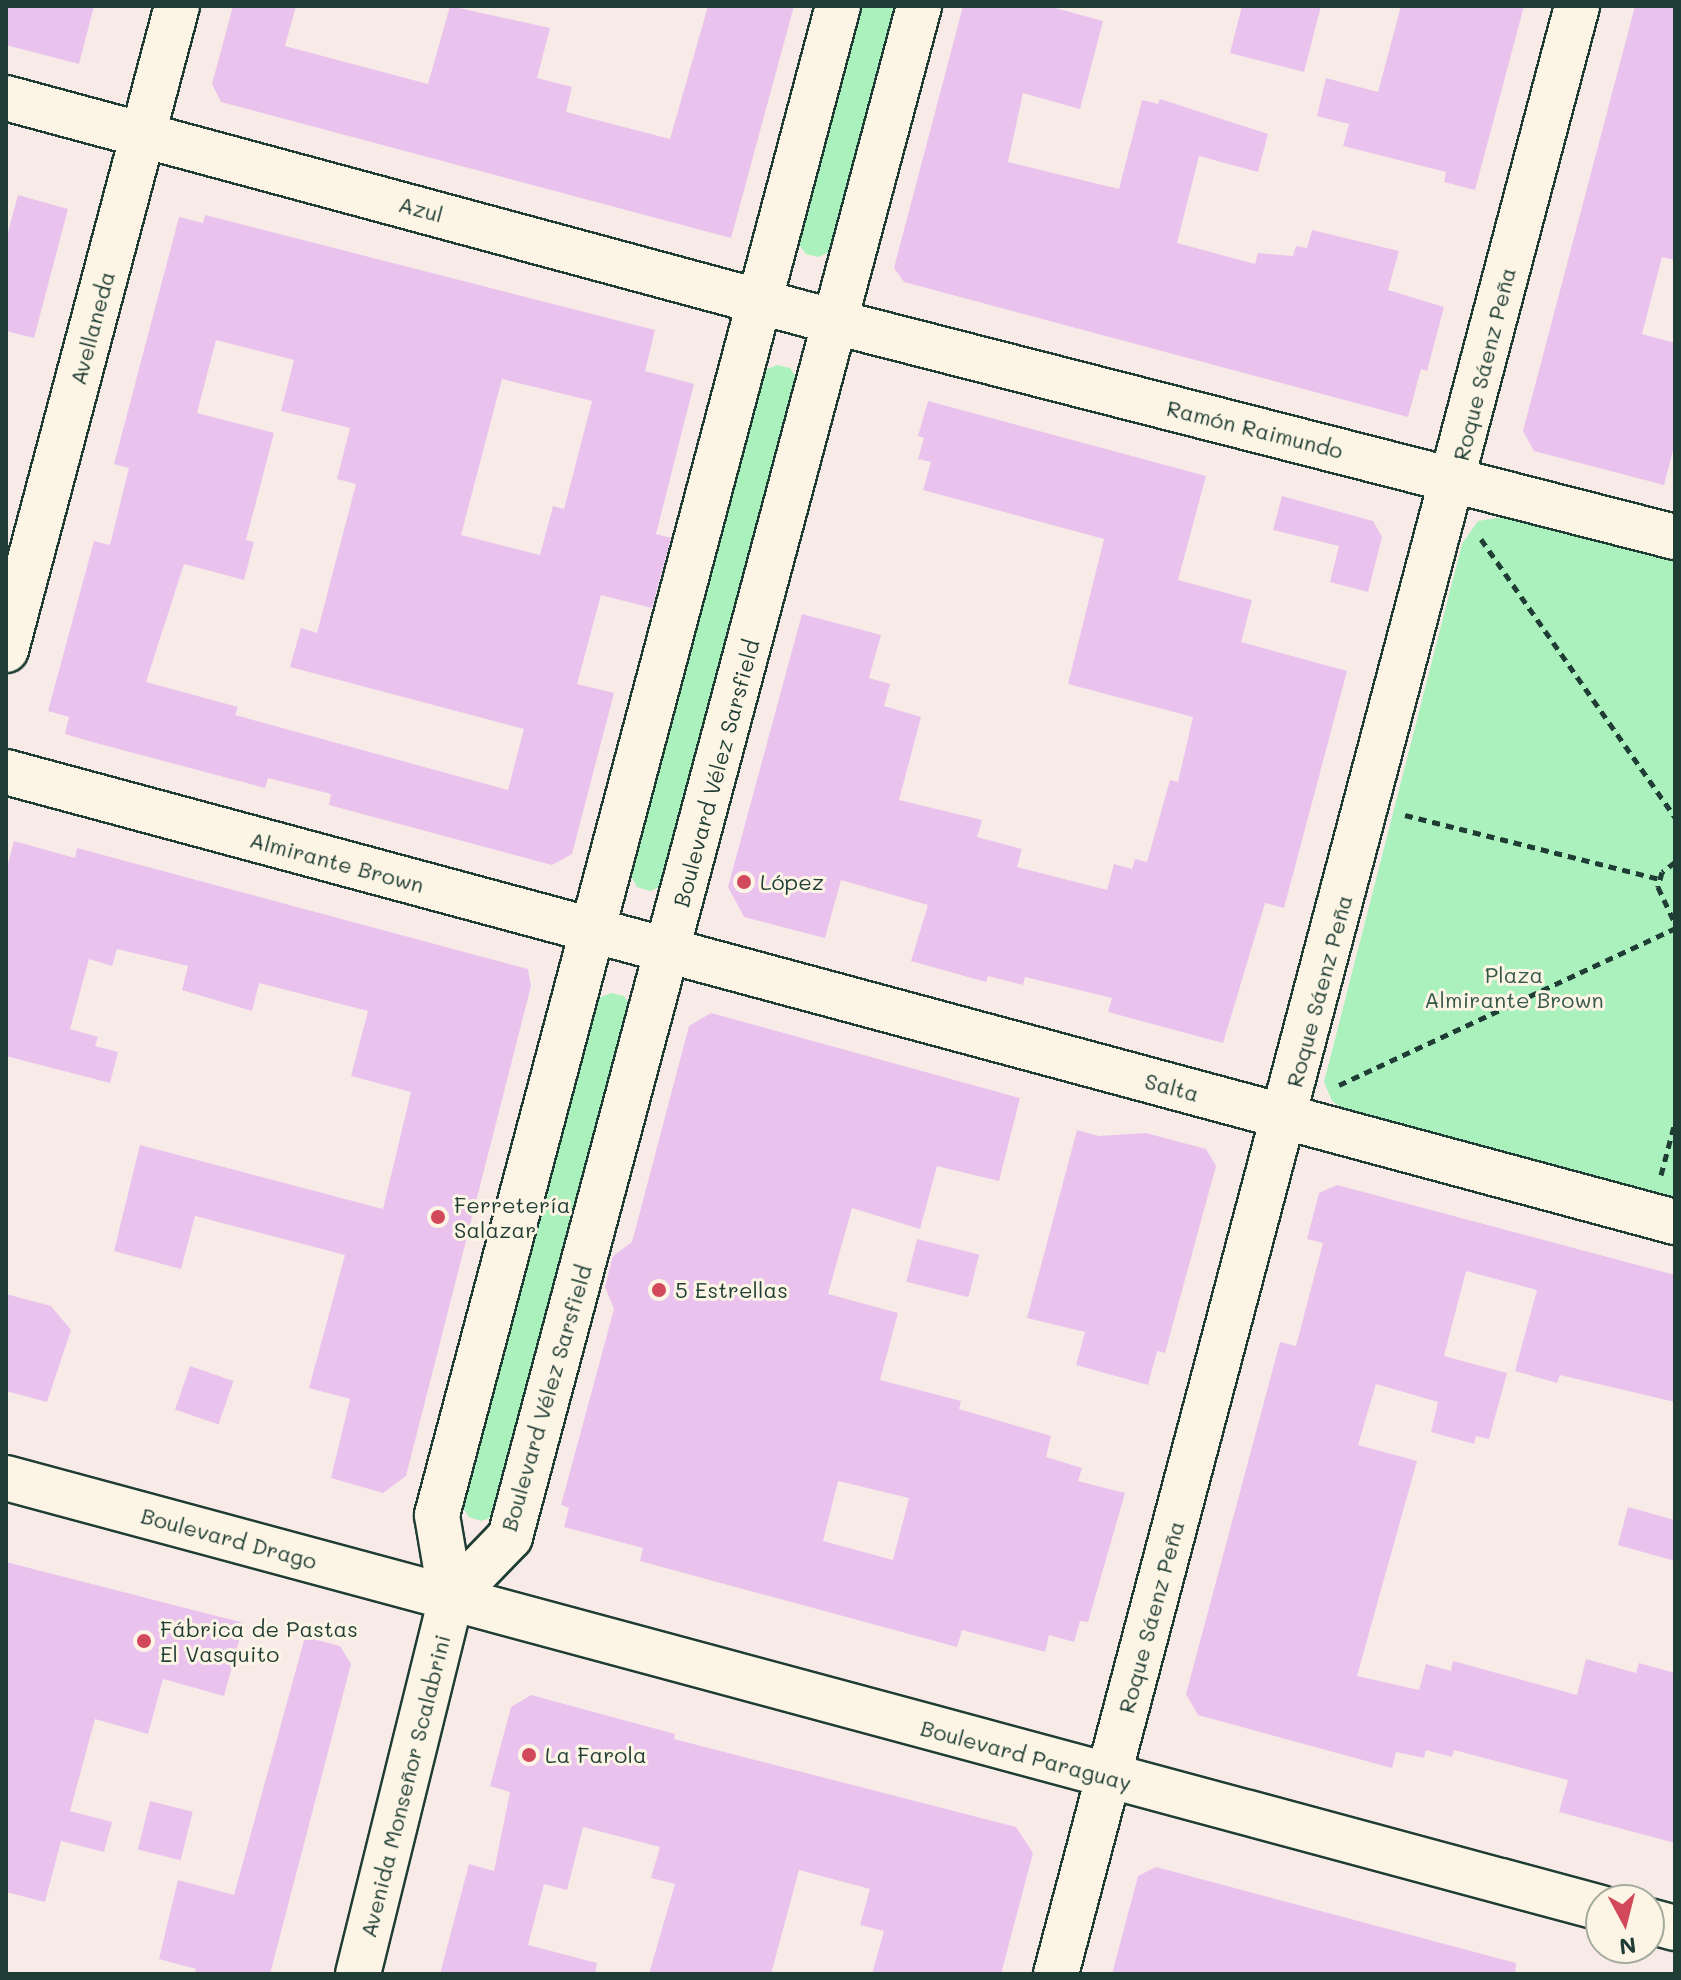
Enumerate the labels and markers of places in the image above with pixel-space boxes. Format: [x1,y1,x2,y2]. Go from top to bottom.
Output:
place label: López [760,869,824,895]
marker: López [735,873,753,891]
place label: Ferretería Salazar [454,1191,571,1242]
marker: Ferretería Salazar [429,1208,447,1226]
place label: 5 Estrellas [675,1277,788,1303]
marker: 5 Estrellas [650,1281,668,1299]
place label: Fábrica de Pastas El Vasquito [160,1615,358,1666]
marker: Fábrica de Pastas El Vasquito [135,1632,153,1650]
place label: La Farola [545,1742,647,1768]
marker: La Farola [520,1746,538,1764]

